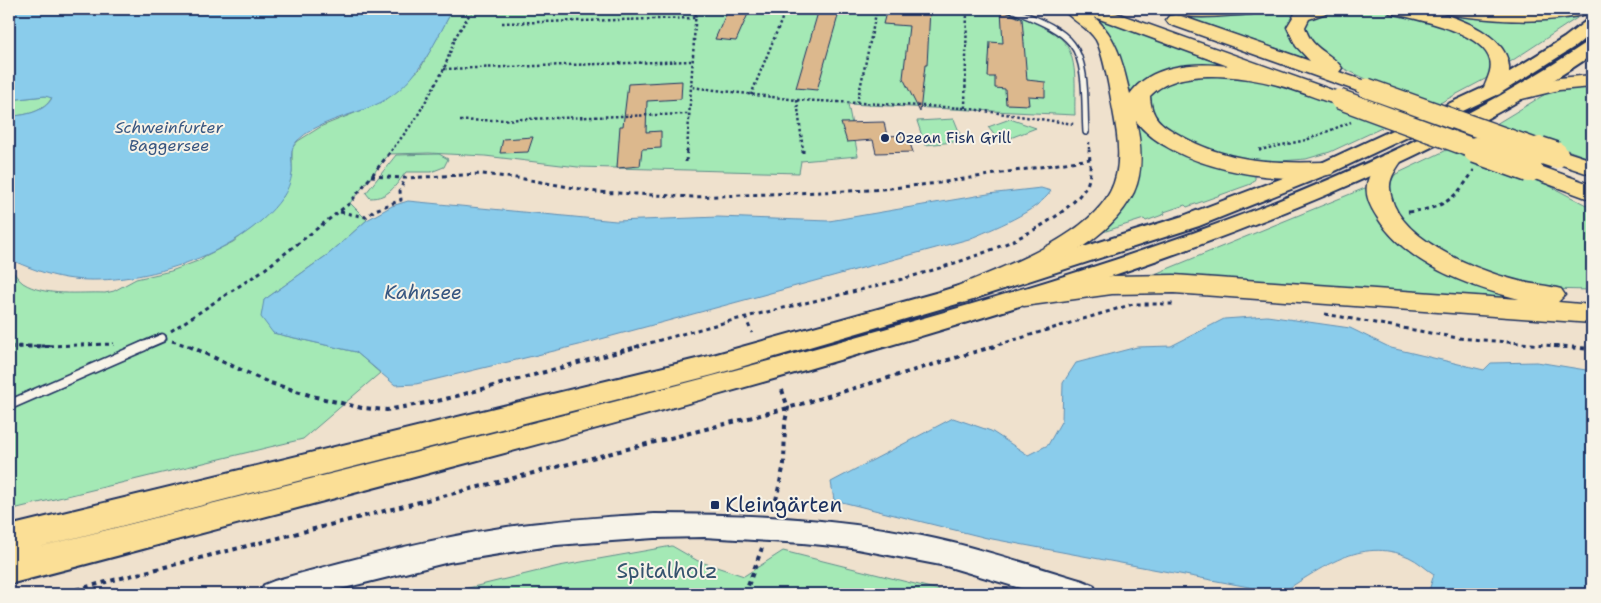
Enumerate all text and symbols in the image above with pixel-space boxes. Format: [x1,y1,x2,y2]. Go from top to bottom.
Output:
water label: Schweinfurter Baggersee [115,117,224,156]
place label: Ozean Fish Grill [895,128,1011,148]
marker: Ozean Fish Grill [879,132,891,144]
water label: Kahnsee [384,280,462,305]
place label: Kleingärten [725,491,842,519]
marker: Kleingärten [709,499,721,511]
park label: Spitalholz [617,557,717,585]

